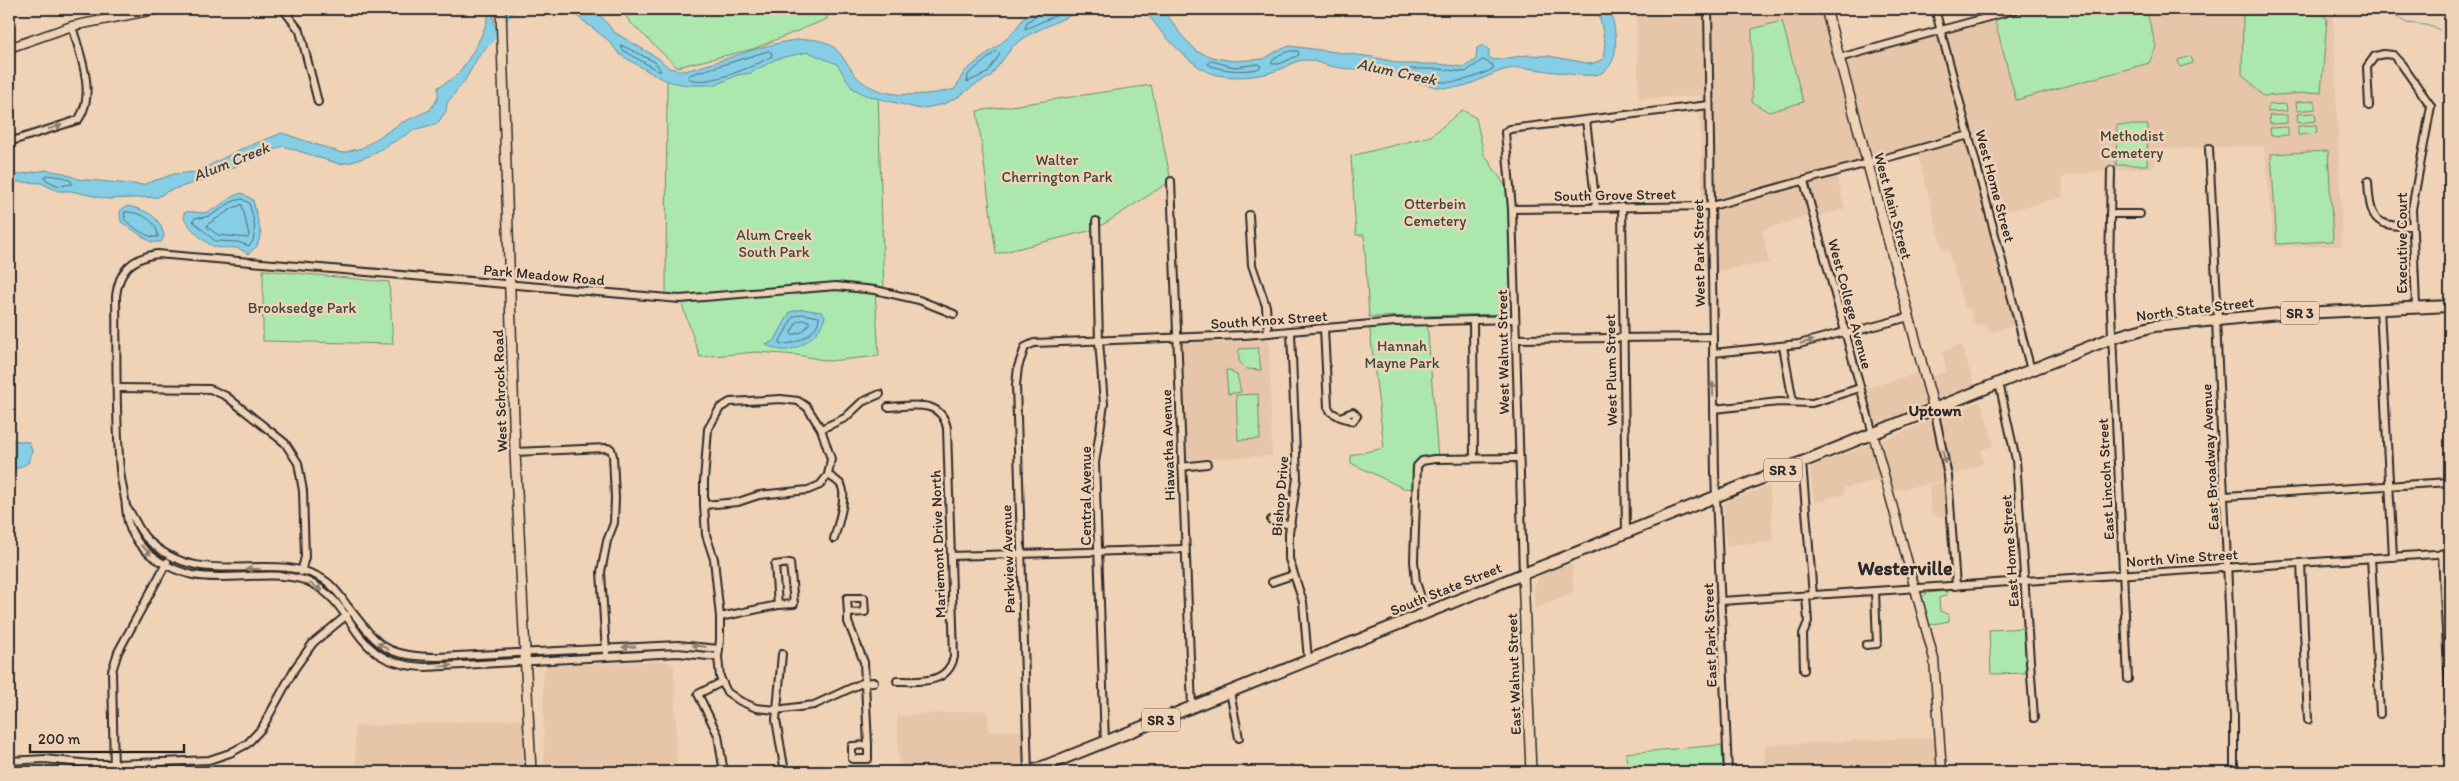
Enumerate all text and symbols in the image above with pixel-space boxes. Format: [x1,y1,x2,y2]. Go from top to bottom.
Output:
water label: Alum Creek [1356,54,1439,89]
one-way arrow [48,123,63,131]
park label: Methodist Cemetery [2100,127,2164,162]
street label: West Home Street [1971,128,2019,245]
water label: Alum Creek [190,137,273,185]
park label: Walter Cherrington Park [1002,151,1113,186]
street label: West Main Street [1870,151,1916,262]
street label: South Grove Street [1554,185,1677,205]
street label: Executive Court [2393,192,2411,294]
park label: Otterbein Cemetery [1404,195,1466,230]
street label: West Park Street [1689,198,1709,307]
park label: Alum Creek South Park [736,226,812,261]
street label: West College Avenue [1824,237,1876,371]
street label: Park Meadow Road [483,261,605,289]
street label: West Walnut Street [1493,289,1513,415]
street label: North State Street [2135,293,2255,325]
park label: Brooksedge Park [248,299,357,317]
road number: SR 3 [2281,302,2319,324]
street label: South Knox Street [1210,307,1328,333]
street label: West Plum Street [1601,313,1621,426]
street label: West Schrock Road [489,329,511,453]
park label: Hannah Mayne Park [1364,337,1440,372]
one-way arrow [1799,338,1814,346]
one-way arrow [1709,381,1717,397]
street label: East Broadway Avenue [2197,383,2223,531]
street label: Hiawatha Avenue [1157,389,1179,501]
district label: Uptown [1908,401,1963,421]
street label: East Lincoln Street [2094,417,2118,540]
street label: Central Avenue [1077,446,1095,546]
one-way arrow [1941,449,1949,465]
street label: Bishop Drive [1268,455,1292,537]
road number: SR 3 [1764,458,1802,482]
street label: Mariemont Drive North [926,470,950,618]
street label: East Home Street [1997,494,2023,608]
street label: Parkview Avenue [997,504,1019,614]
one-way arrow [140,544,152,556]
street label: North Vine Street [2125,545,2239,571]
district label: Westerville [1858,556,1953,580]
street label: South State Street [1387,558,1505,620]
one-way arrow [245,565,261,573]
one-way arrow [310,582,323,591]
street label: East Park Street [1699,582,1721,688]
street label: East Walnut Street [1503,612,1525,735]
one-way arrow [376,641,390,650]
one-way arrow [690,642,706,650]
one-way arrow [621,643,637,651]
one-way arrow [438,661,454,669]
road number: SR 3 [1142,708,1180,732]
scale bar [30,721,184,753]
text: 200 m [38,730,81,748]

